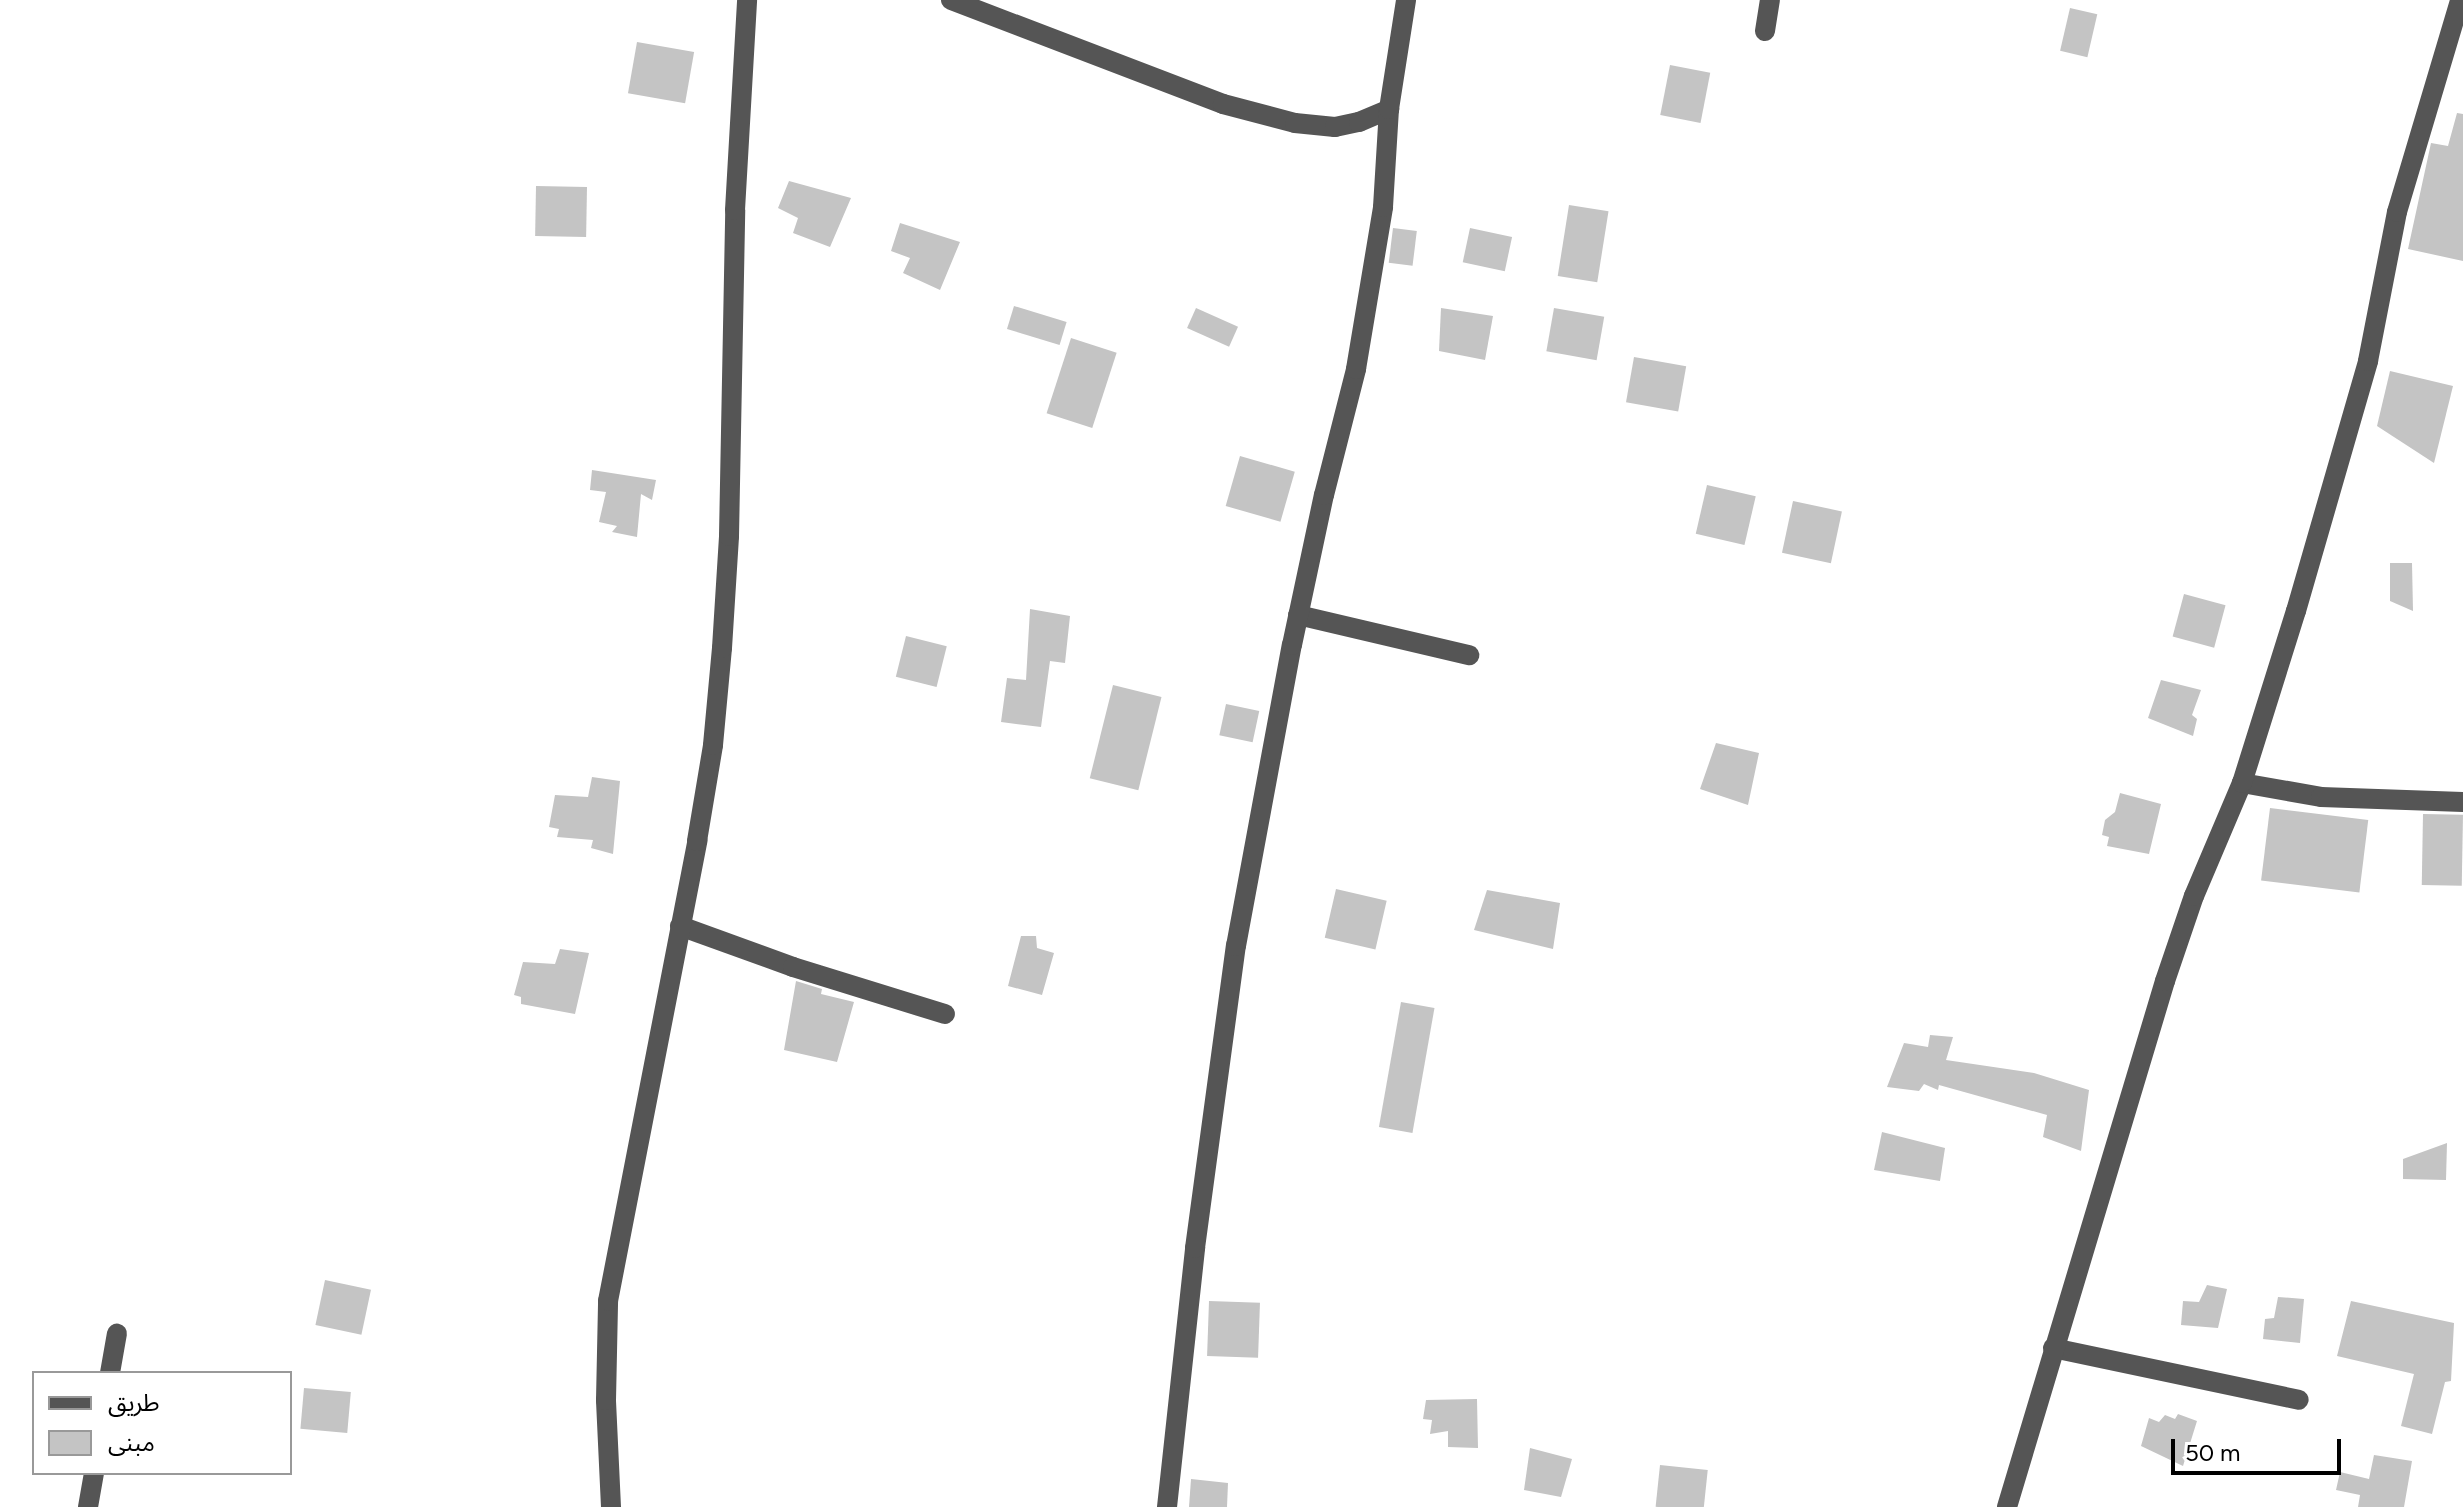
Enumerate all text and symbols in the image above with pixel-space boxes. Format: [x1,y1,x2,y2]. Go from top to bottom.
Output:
legend [32,1371,292,1475]
text: طريق [108,1388,160,1417]
scale bar [2175,1423,2345,1473]
text: مبنى [108,1428,155,1457]
text: 50 m [2185,1438,2241,1467]

